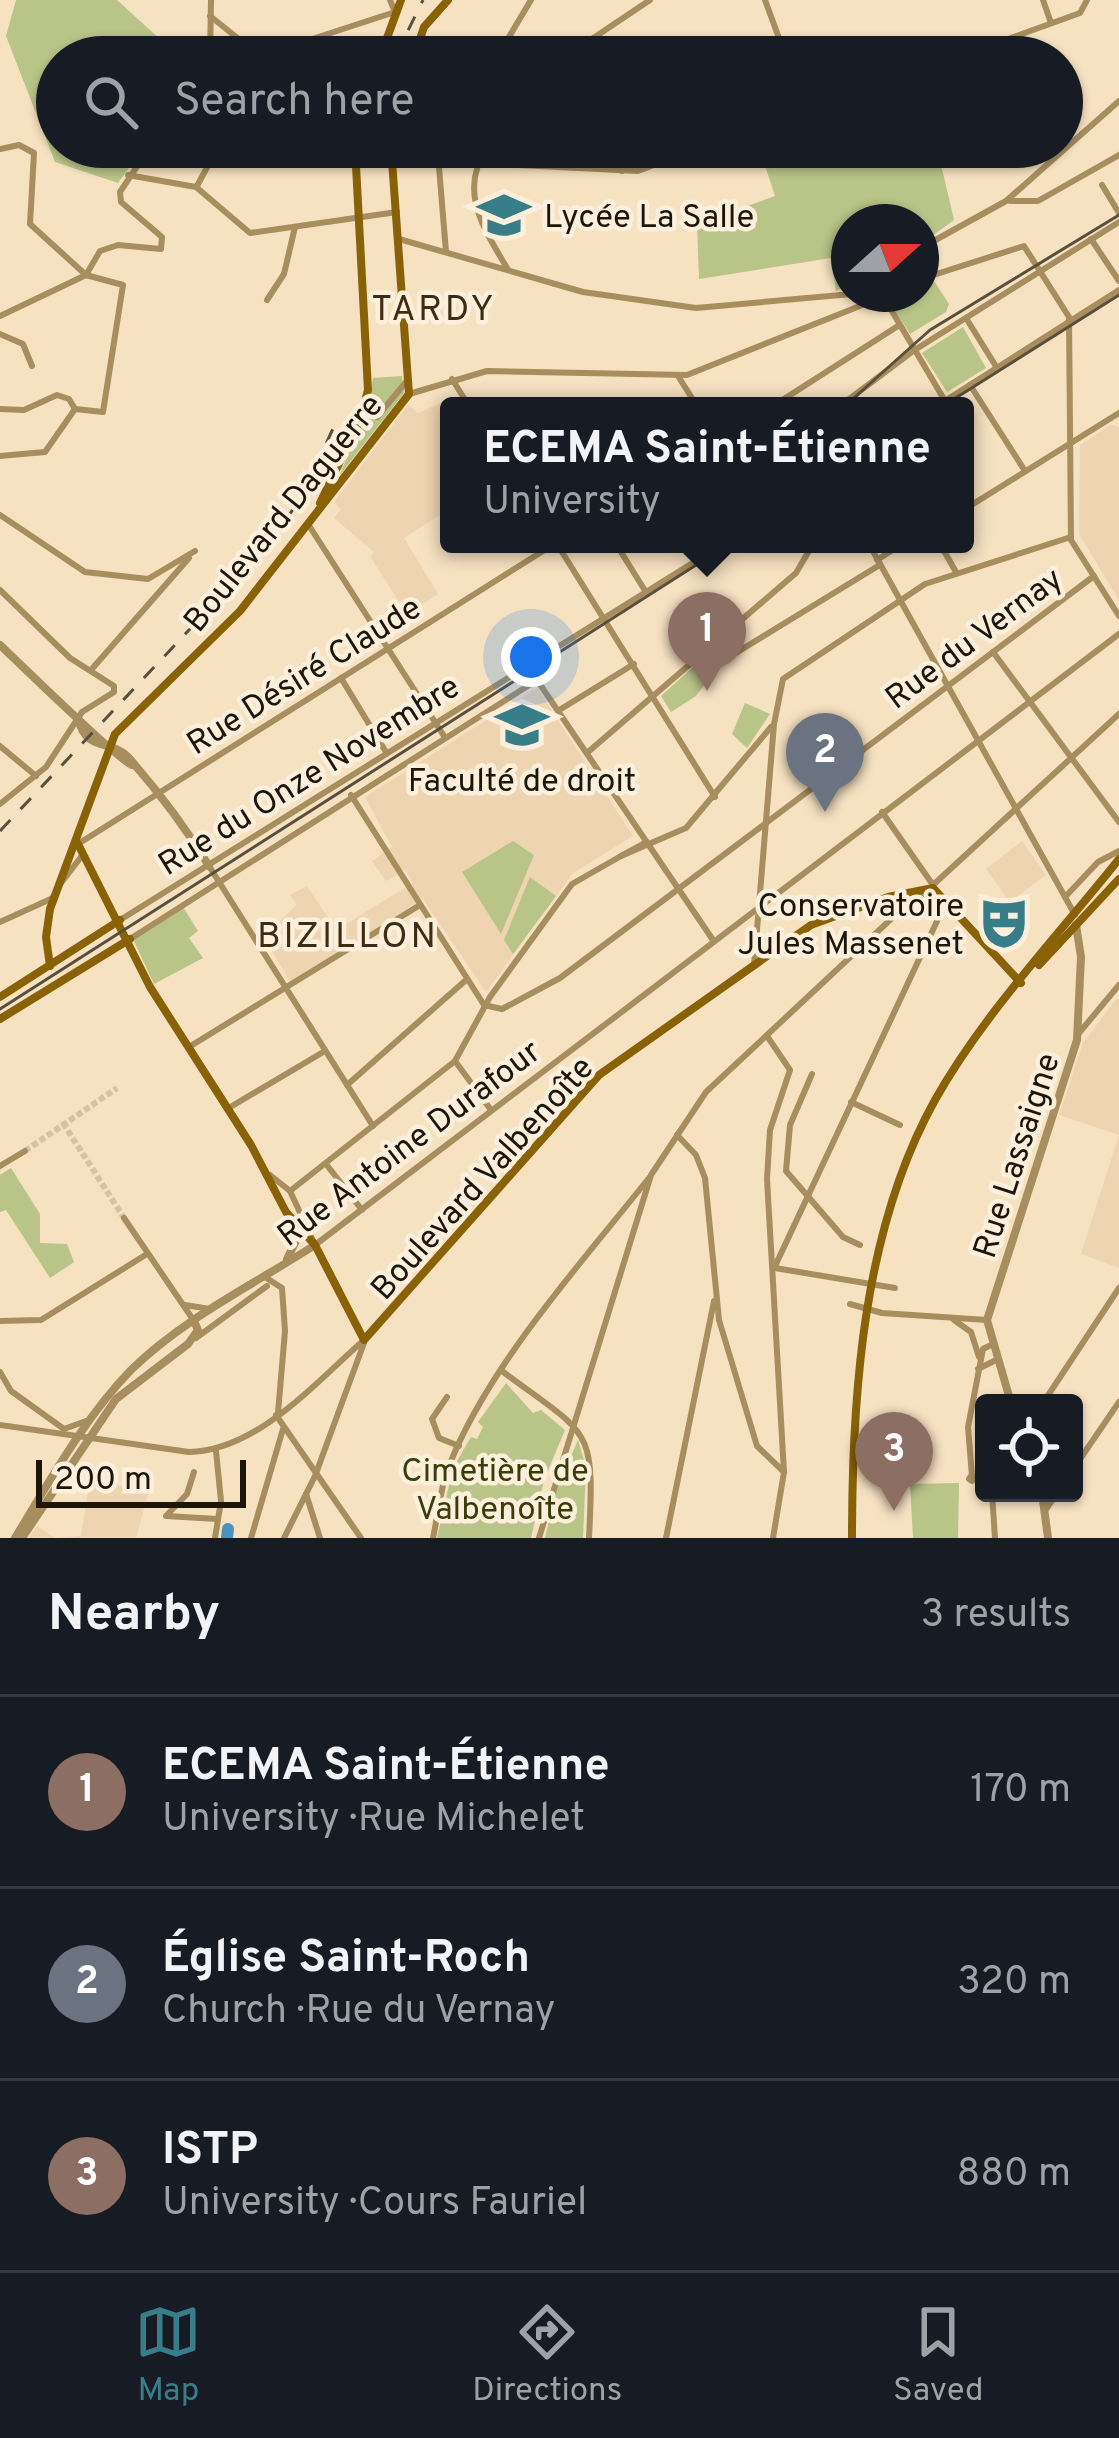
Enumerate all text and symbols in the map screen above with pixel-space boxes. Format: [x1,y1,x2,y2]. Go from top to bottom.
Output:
search box [36,36,1083,168]
icon: search [78,69,144,135]
text: Search here [174,74,414,131]
school or university icon: Lycée La Salle [475,186,533,244]
place label: Lycée La Salle [544,198,754,240]
north arrow [831,204,939,312]
district label: TARDY [371,288,497,334]
street label: Boulevard Daguerre [176,387,394,642]
popup [440,397,974,553]
text: ECEMA Saint-Étienne [483,422,931,479]
text: University [483,479,661,528]
street label: Rue du Vernay [878,560,1073,721]
street label: Rue Désiré Claude [180,588,430,766]
pin: 1 [668,592,746,691]
your location [501,627,561,687]
street label: Rue du Onze Novembre [152,668,469,887]
school or university icon: Faculté de droit [493,696,551,754]
pin: 2 [786,713,864,812]
place label: Faculté de droit [408,762,636,804]
place label: Conservatoire Jules Massenet [738,887,964,967]
theatre icon: Conservatoire Jules Massenet [975,894,1033,952]
district label: BIZILLON [257,915,439,961]
street label: Rue Antoine Durafour [270,1032,551,1258]
street label: Rue Lassaigne [966,1048,1072,1264]
street label: Boulevard Valbenoîte [363,1049,605,1310]
map controls [975,1394,1083,1502]
button: locate [975,1394,1083,1502]
pin: 3 [855,1412,933,1511]
park label: Cimetière de Valbenoîte [401,1452,589,1532]
scale bar [36,1454,246,1507]
text: 200 m [54,1460,152,1502]
text: Nearby [48,1584,220,1649]
text: 3 results [921,1592,1071,1641]
text: ECEMA Saint-Étienne [162,1739,610,1796]
text: 1 [79,1767,95,1816]
text: 170 m [970,1767,1071,1816]
text: University · Rue Michelet [162,1796,585,1845]
text: Église Saint-Roch [162,1931,530,1988]
text: 2 [75,1959,99,2008]
text: 320 m [957,1959,1071,2008]
text: Church · Rue du Vernay [162,1988,555,2037]
text: ISTP [162,2123,258,2180]
text: 3 [75,2151,99,2200]
text: 880 m [956,2151,1071,2200]
text: University · Cours Fauriel [162,2180,587,2229]
tab: Map [135,2299,201,2413]
tab: Directions [472,2299,622,2413]
tab: Saved [893,2299,984,2413]

